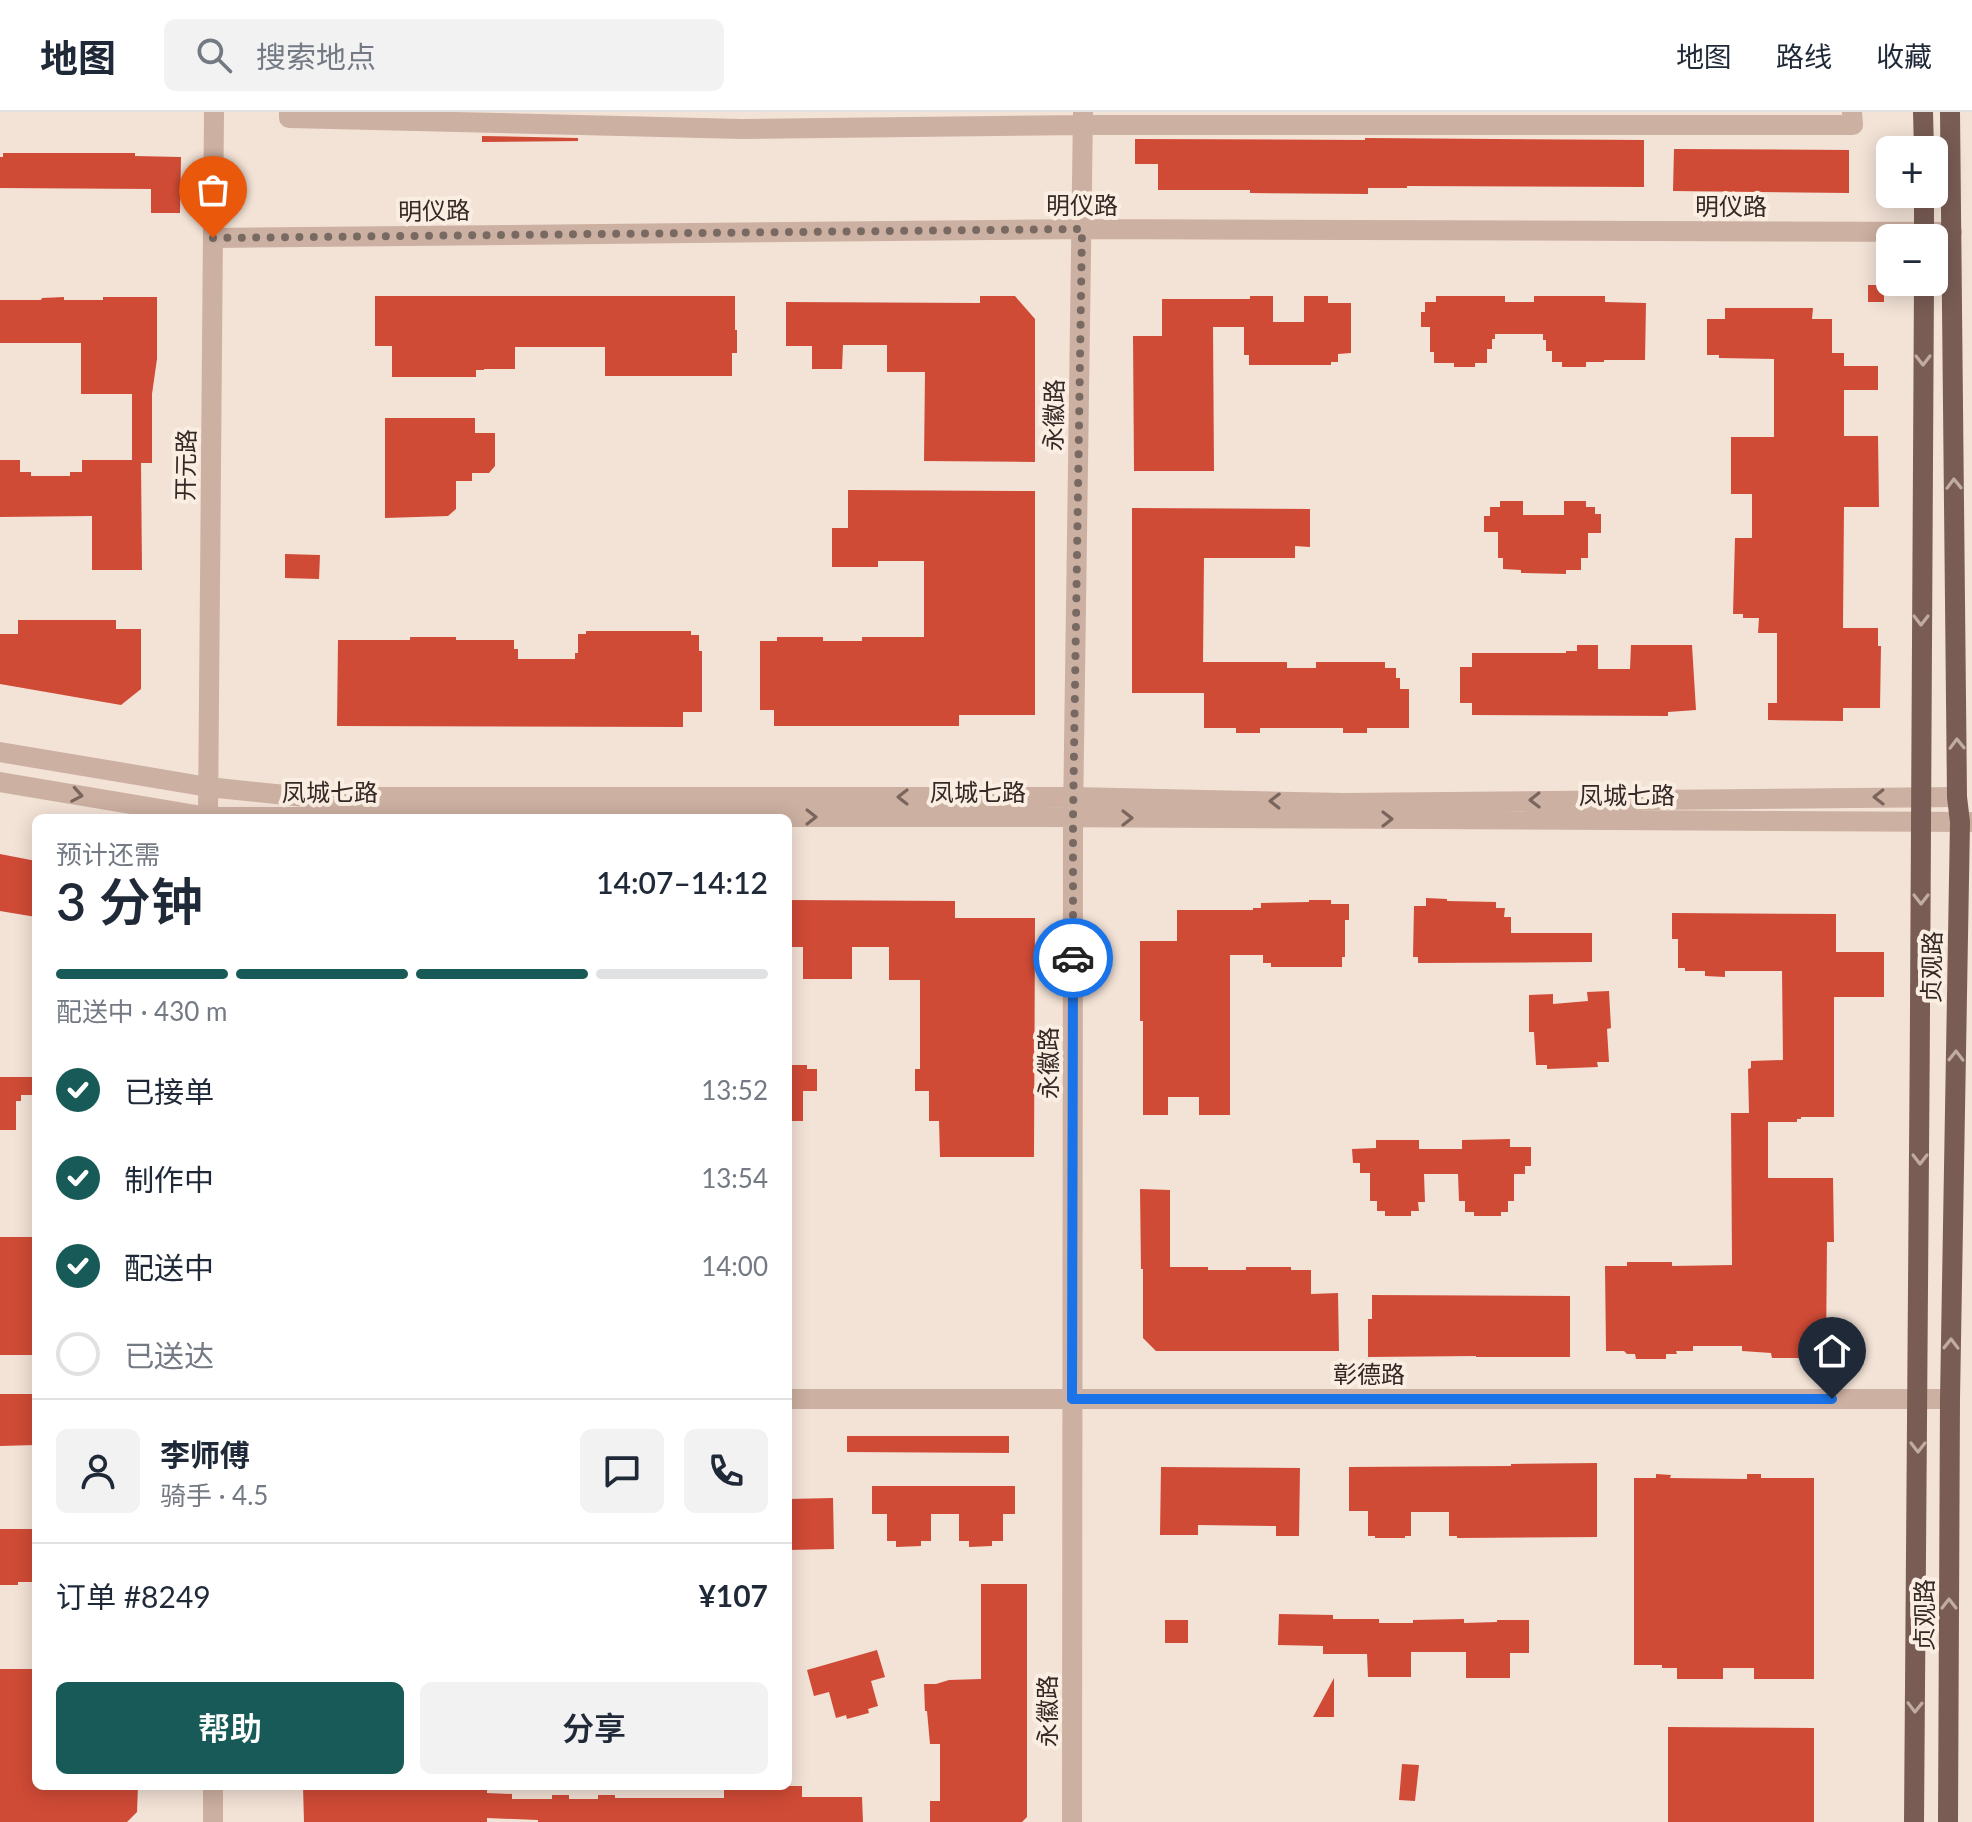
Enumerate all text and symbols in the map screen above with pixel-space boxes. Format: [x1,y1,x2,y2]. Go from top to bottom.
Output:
search box [164,19,724,91]
icon: search [192,33,236,77]
text: 地图 [40,34,116,80]
text: 搜索地点 [256,38,376,74]
text: 地图 [1676,39,1732,73]
text: 路线 [1776,39,1832,73]
text: 收藏 [1876,39,1932,73]
map controls [1876,136,1948,296]
button: + [1876,136,1948,208]
pin [179,156,247,238]
icon: bag [191,168,235,212]
street label: 明仪路 [1046,190,1118,219]
street label: 明仪路 [1695,191,1767,220]
street label: 明仪路 [398,195,470,225]
button: − [1876,224,1948,296]
one-way arrow [1914,354,1932,367]
street label: 永徽路 [1038,379,1068,451]
street label: 开元路 [170,429,200,501]
one-way arrow [1945,477,1963,490]
one-way arrow [1912,614,1930,627]
one-way arrow [1948,737,1966,750]
street label: 凤城七路 [282,777,378,806]
street label: 凤城七路 [930,777,1026,806]
street label: 凤城七路 [1579,780,1675,809]
one-way arrow [70,785,84,802]
one-way arrow [896,788,909,806]
one-way arrow [1872,788,1885,806]
one-way arrow [1268,792,1281,810]
one-way arrow [1528,792,1541,809]
one-way arrow [805,808,818,826]
one-way arrow [1121,809,1134,827]
one-way arrow [1381,810,1394,828]
text: 预计还需 [56,838,160,870]
text: 14:07–14:12 [596,864,768,900]
text: 3 分钟 [56,870,203,932]
one-way arrow [1912,893,1930,906]
courier [1033,918,1113,998]
street label: 贞观路 [1916,931,1946,1003]
icon: car [1051,936,1095,980]
text: 配送中 · 430 m [56,995,227,1027]
street label: 永徽路 [1033,1027,1062,1099]
one-way arrow [1947,1049,1965,1062]
icon: check [56,1068,100,1112]
text: 已接单 [124,1073,214,1109]
text: 13:52 [701,1074,768,1106]
one-way arrow [1911,1153,1929,1166]
icon: check [56,1156,100,1200]
text: 制作中 [124,1161,214,1197]
text: 13:54 [701,1162,768,1194]
icon: check [56,1244,100,1288]
text: 配送中 [124,1249,214,1285]
text: 14:00 [701,1250,768,1282]
pin [1798,1317,1866,1399]
icon: home [1810,1329,1854,1373]
text: 已送达 [124,1337,214,1373]
one-way arrow [1943,1337,1960,1350]
street label: 彰德路 [1333,1359,1405,1388]
button: person [56,1429,140,1513]
button: chat [580,1429,664,1513]
button: phone [684,1429,768,1513]
text: 李师傅 [160,1436,250,1472]
one-way arrow [1909,1441,1927,1454]
text: 骑手 · 4.5 [160,1479,268,1511]
text: ¥107 [698,1577,768,1613]
text: 订单 #8249 [56,1578,211,1614]
street label: 贞观路 [1909,1579,1938,1651]
one-way arrow [1940,1597,1958,1610]
street label: 永徽路 [1032,1675,1061,1747]
button: 帮助 [56,1682,404,1774]
button: 分享 [420,1682,768,1774]
one-way arrow [1907,1701,1924,1714]

